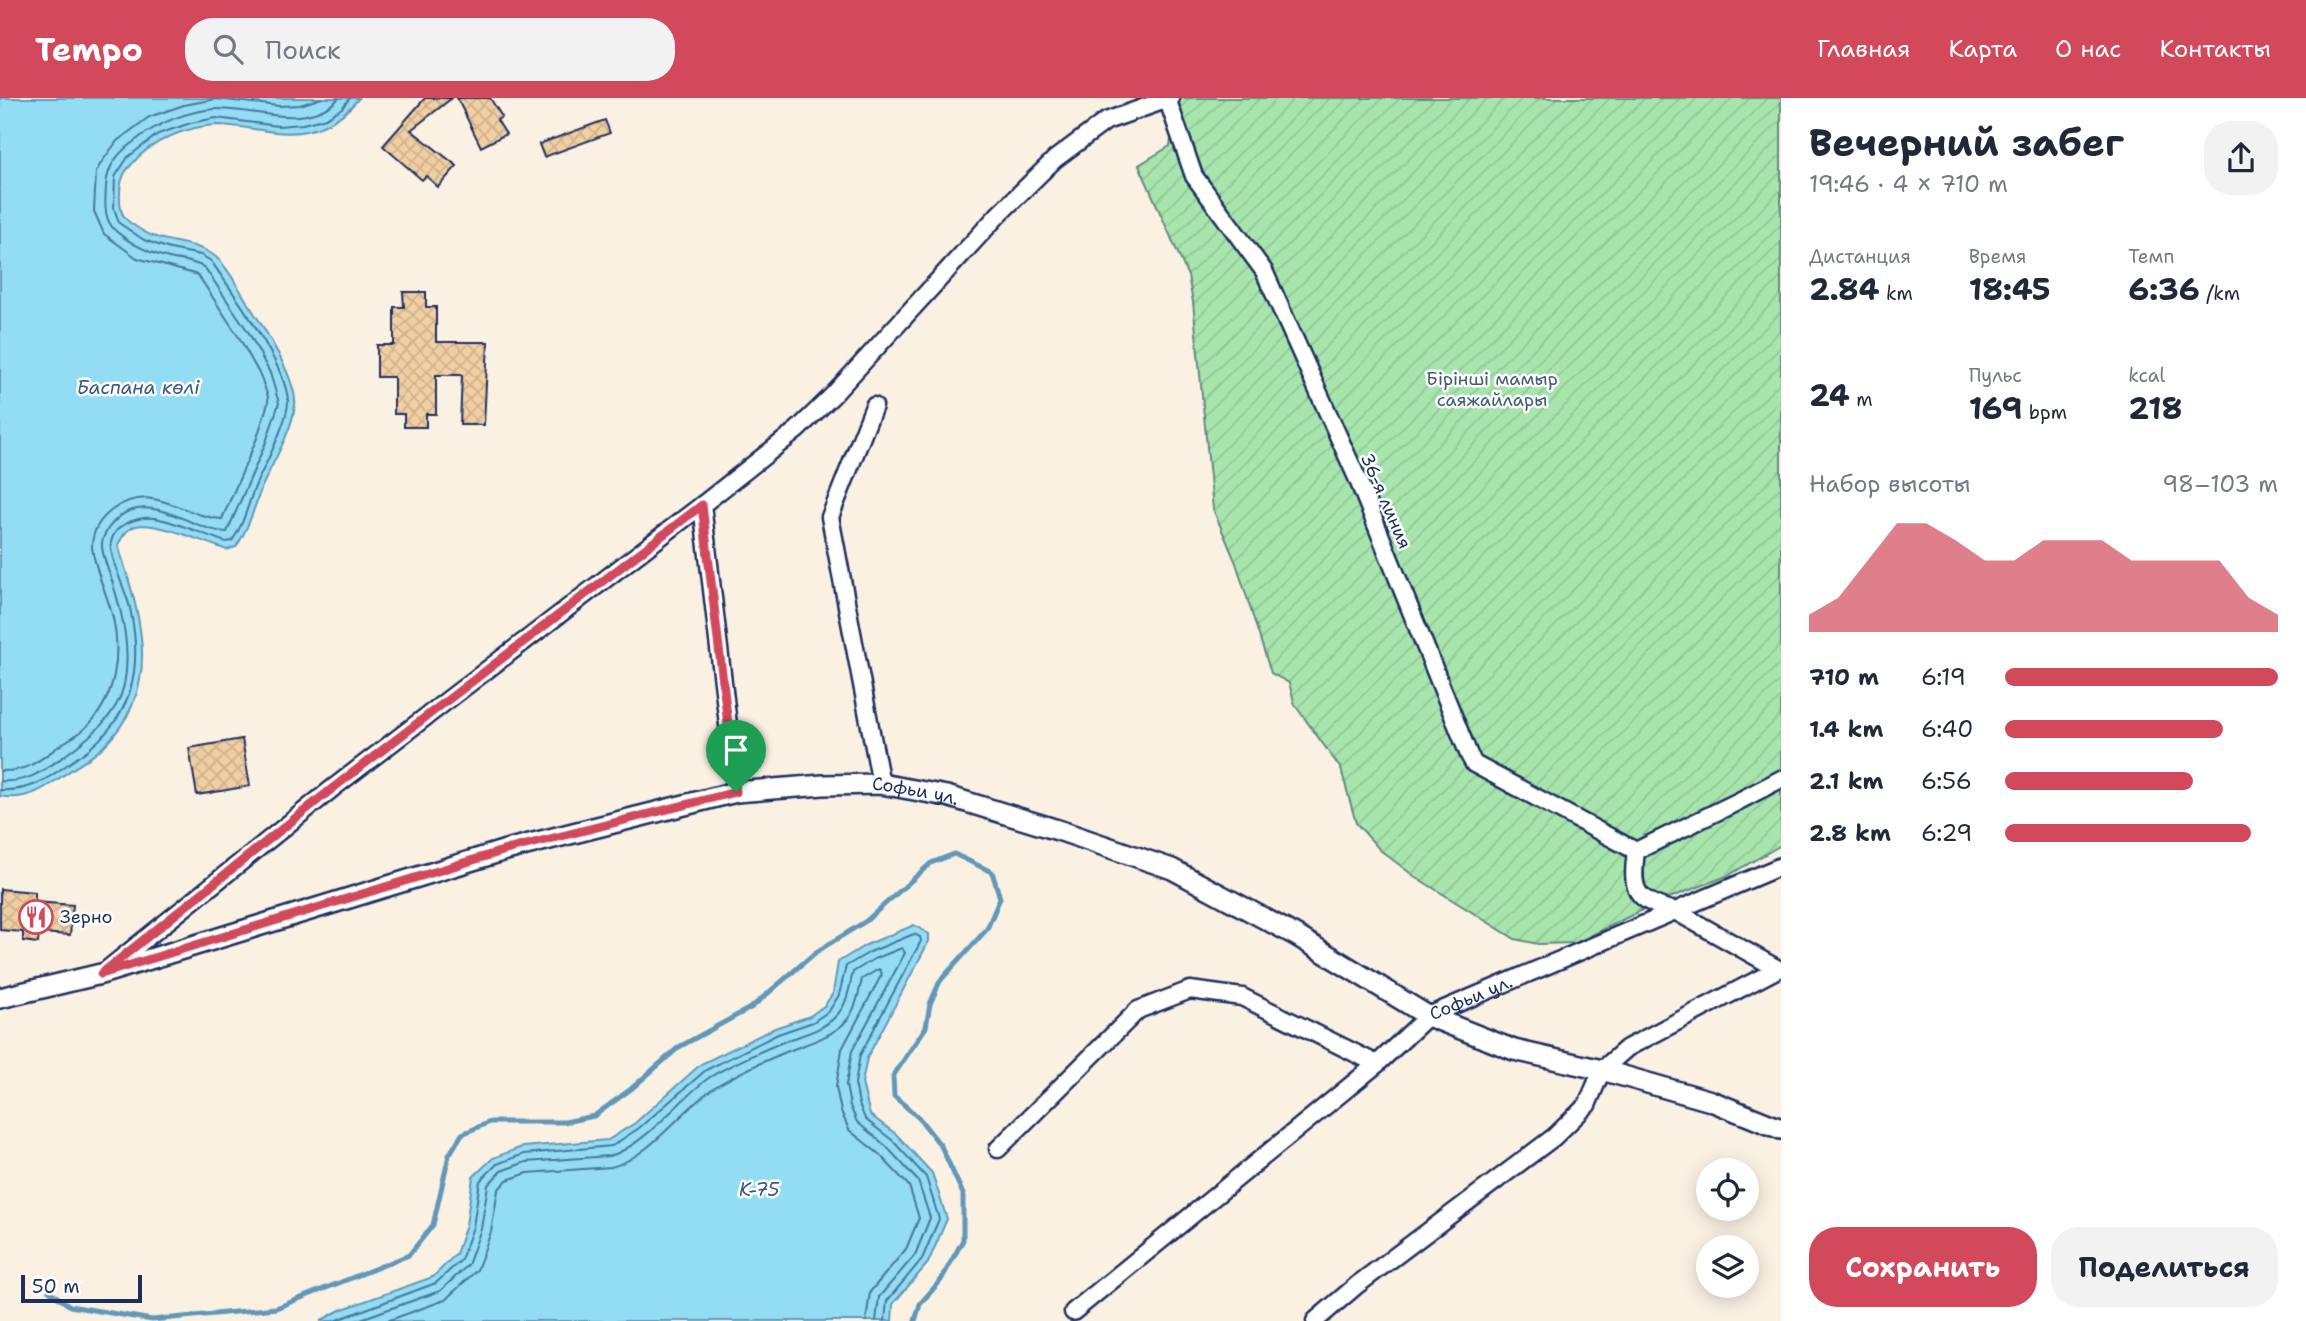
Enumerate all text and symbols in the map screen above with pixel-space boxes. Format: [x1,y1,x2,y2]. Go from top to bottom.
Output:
search box [185,18,675,81]
text: Tempo [35,27,143,72]
icon: search [209,30,247,68]
text: Поиск [265,32,341,67]
text: Главная [1817,33,1910,65]
text: Карта [1948,33,2017,65]
text: О нас [2055,33,2121,65]
text: Контакты [2159,33,2271,65]
text: Вечерний забег [1809,117,2124,168]
button: share [2204,121,2278,195]
text: 19:46 · 4 × 710 m [1809,169,2008,199]
text: Дистанция [1809,244,1911,269]
text: Время [1969,244,2027,269]
text: Темп [2128,244,2174,269]
text: 2.84 [1809,269,1880,310]
text: 18:45 [1969,269,2050,310]
text: 6:36 [2128,269,2200,310]
text: km [1880,281,1913,306]
text: /km [2200,281,2240,306]
text: Пульс [1969,363,2022,388]
text: kcal [2128,363,2165,388]
park label: Бірінші мамыр саяжайлары [1426,367,1558,412]
water label: Баспана көлі [76,375,200,400]
text: 24 [1809,375,1850,416]
text: m [1850,387,1873,412]
text: 169 [1969,388,2022,429]
text: 218 [2128,388,2183,429]
text: bpm [2022,400,2067,425]
street label: 36-я линия [1355,449,1417,553]
text: Набор высоты [1809,469,1970,499]
text: 98–103 m [2162,469,2278,499]
text: 710 m [1809,662,1879,692]
text: 6:19 [1921,662,1966,692]
text: 1.4 km [1809,714,1883,744]
text: 6:40 [1921,714,1973,744]
pin [706,720,766,792]
icon: arrive [717,731,755,769]
text: 2.1 km [1809,766,1883,796]
text: 6:56 [1921,766,1972,796]
street label: Софьи ул. [872,772,962,811]
text: 2.8 km [1809,818,1891,848]
text: 6:29 [1921,818,1972,848]
restaurant icon: Зерно [17,898,55,936]
place label: Зерно [60,905,112,929]
street label: Софьи ул. [1426,970,1516,1026]
map controls [1696,1158,1759,1298]
button: locate [1696,1158,1759,1221]
water label: К-75 [739,1177,779,1202]
button: Сохранить [1809,1227,2037,1307]
button: Поделиться [2051,1227,2278,1307]
button: layers [1696,1235,1759,1298]
scale bar [21,1272,142,1304]
text: 50 m [32,1274,80,1299]

